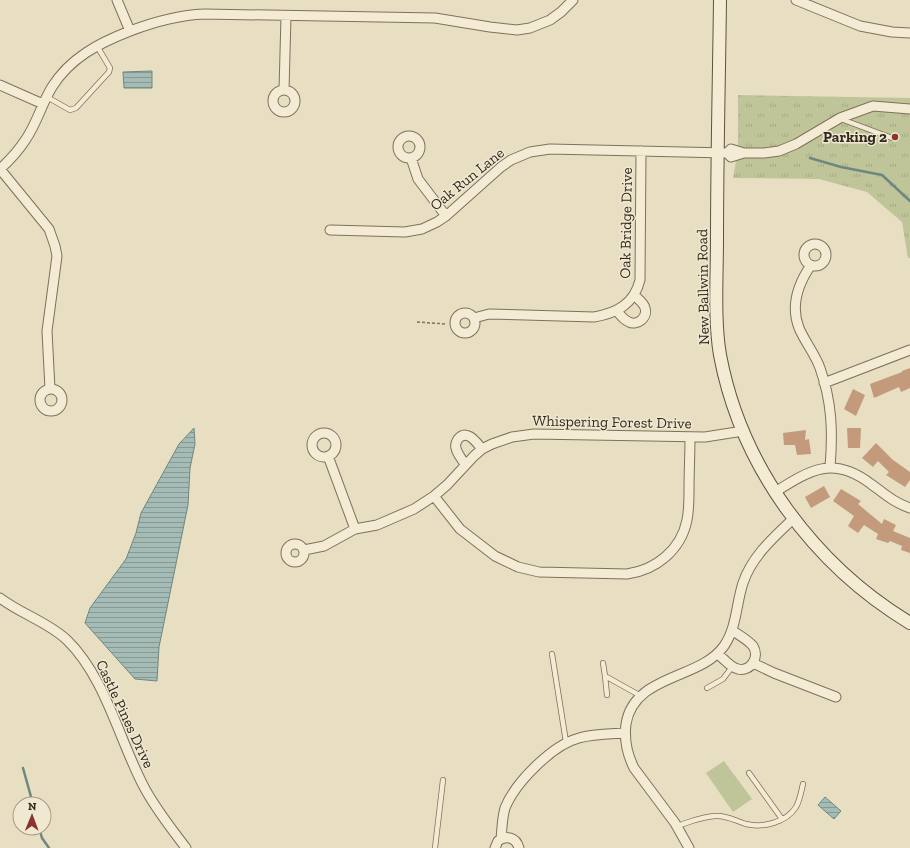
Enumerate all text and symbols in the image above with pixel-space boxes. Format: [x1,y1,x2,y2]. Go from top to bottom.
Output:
place label: Parking 2 [823,128,887,146]
marker: Parking 2 [890,132,900,142]
street label: Oak Run Lane [426,144,508,214]
street label: Oak Bridge Drive [616,167,636,279]
street label: New Ballwin Road [693,228,713,345]
street label: Whispering Forest Drive [532,412,692,432]
street label: Castle Pines Drive [92,657,158,771]
north arrow [12,796,52,836]
text: N [28,800,37,813]

